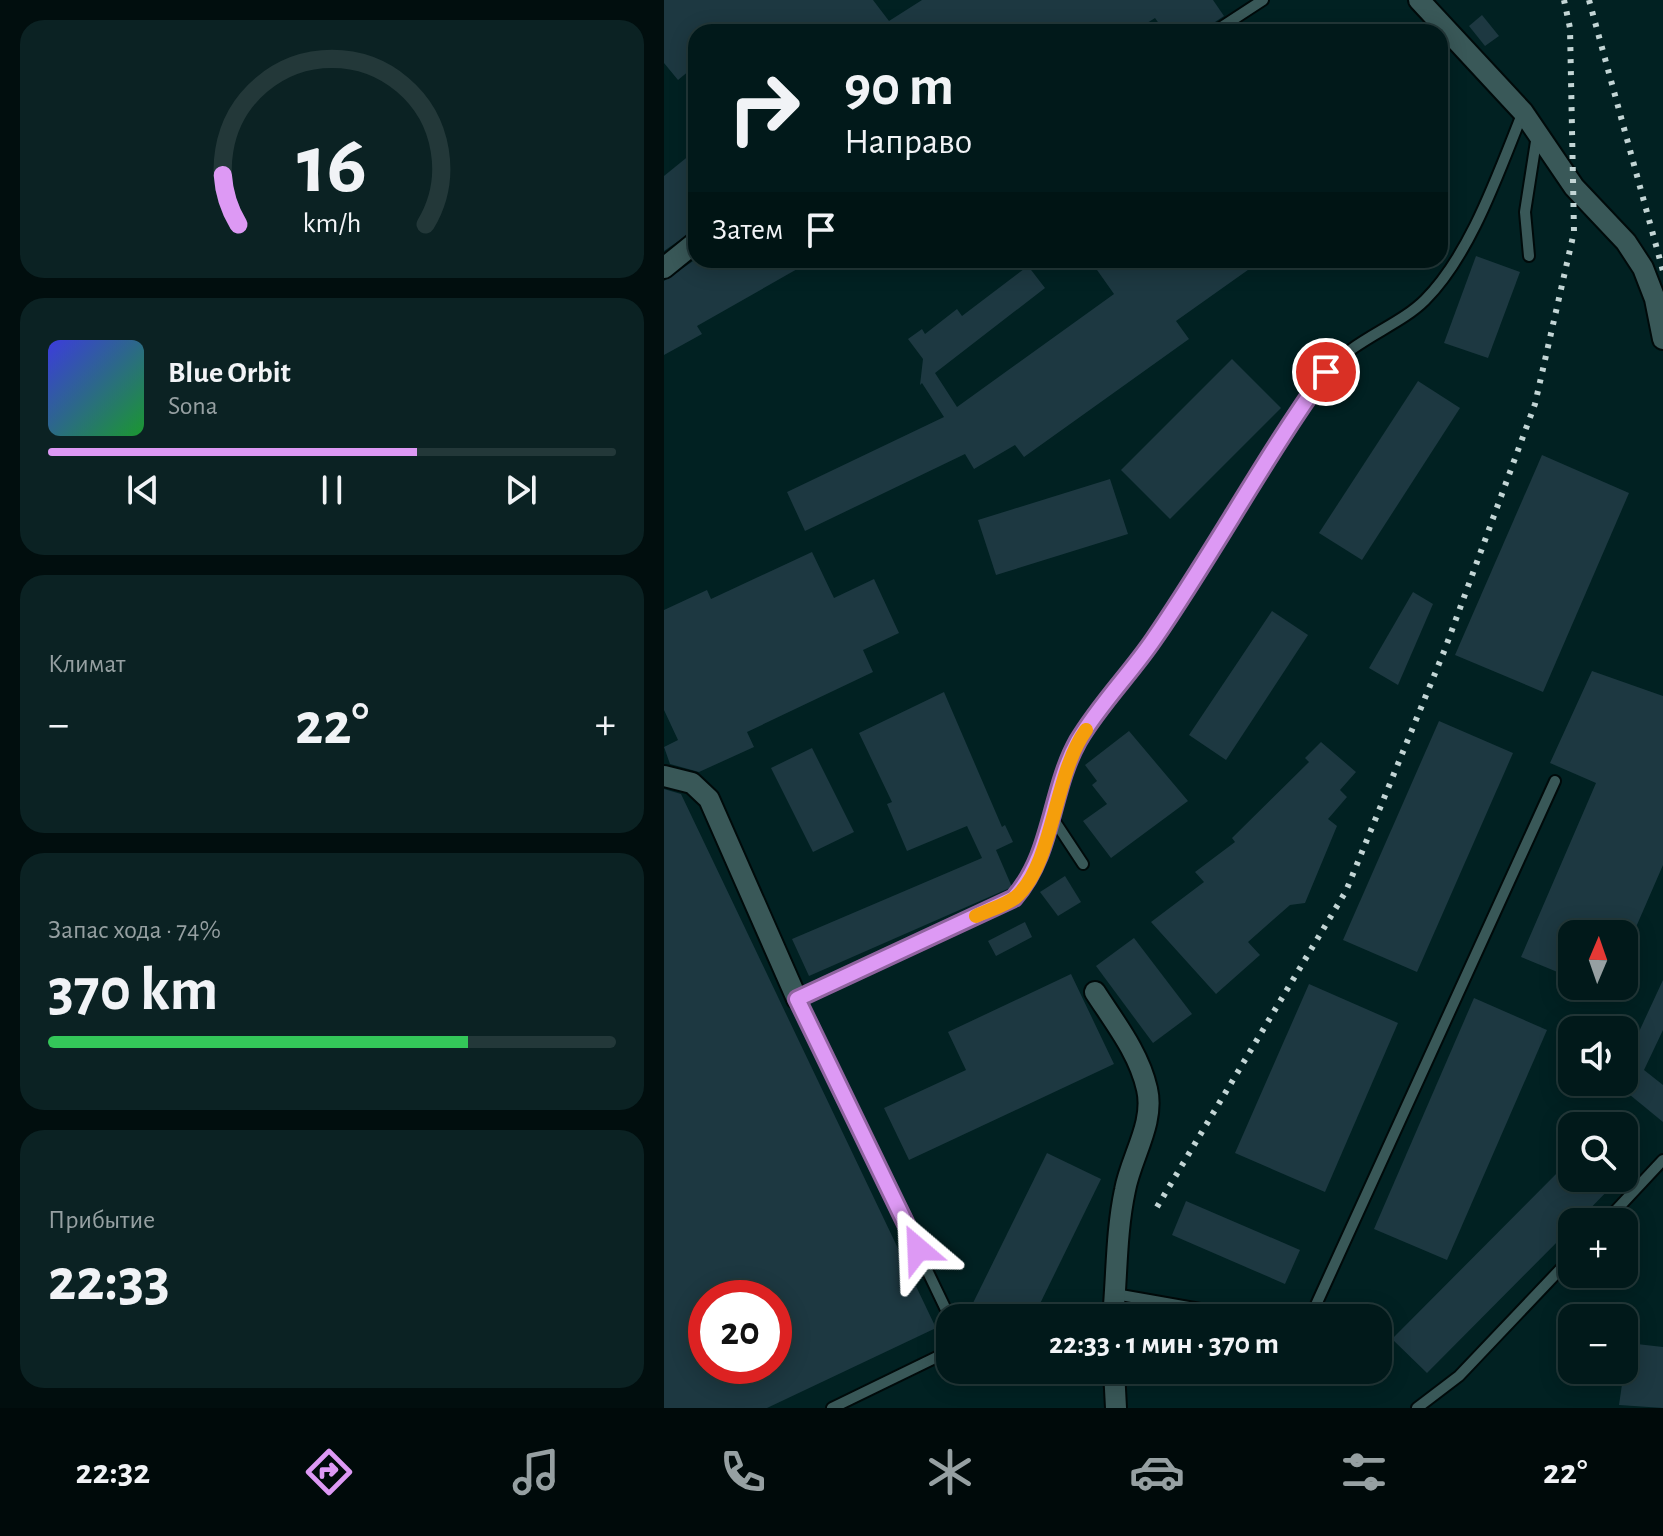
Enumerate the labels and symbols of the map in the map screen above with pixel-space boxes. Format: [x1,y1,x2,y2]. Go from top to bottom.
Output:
pin [1292,338,1360,406]
north arrow [1558,920,1638,1000]
position arrow [876,1207,960,1291]
speed limit sign: 20 [688,1280,792,1384]

